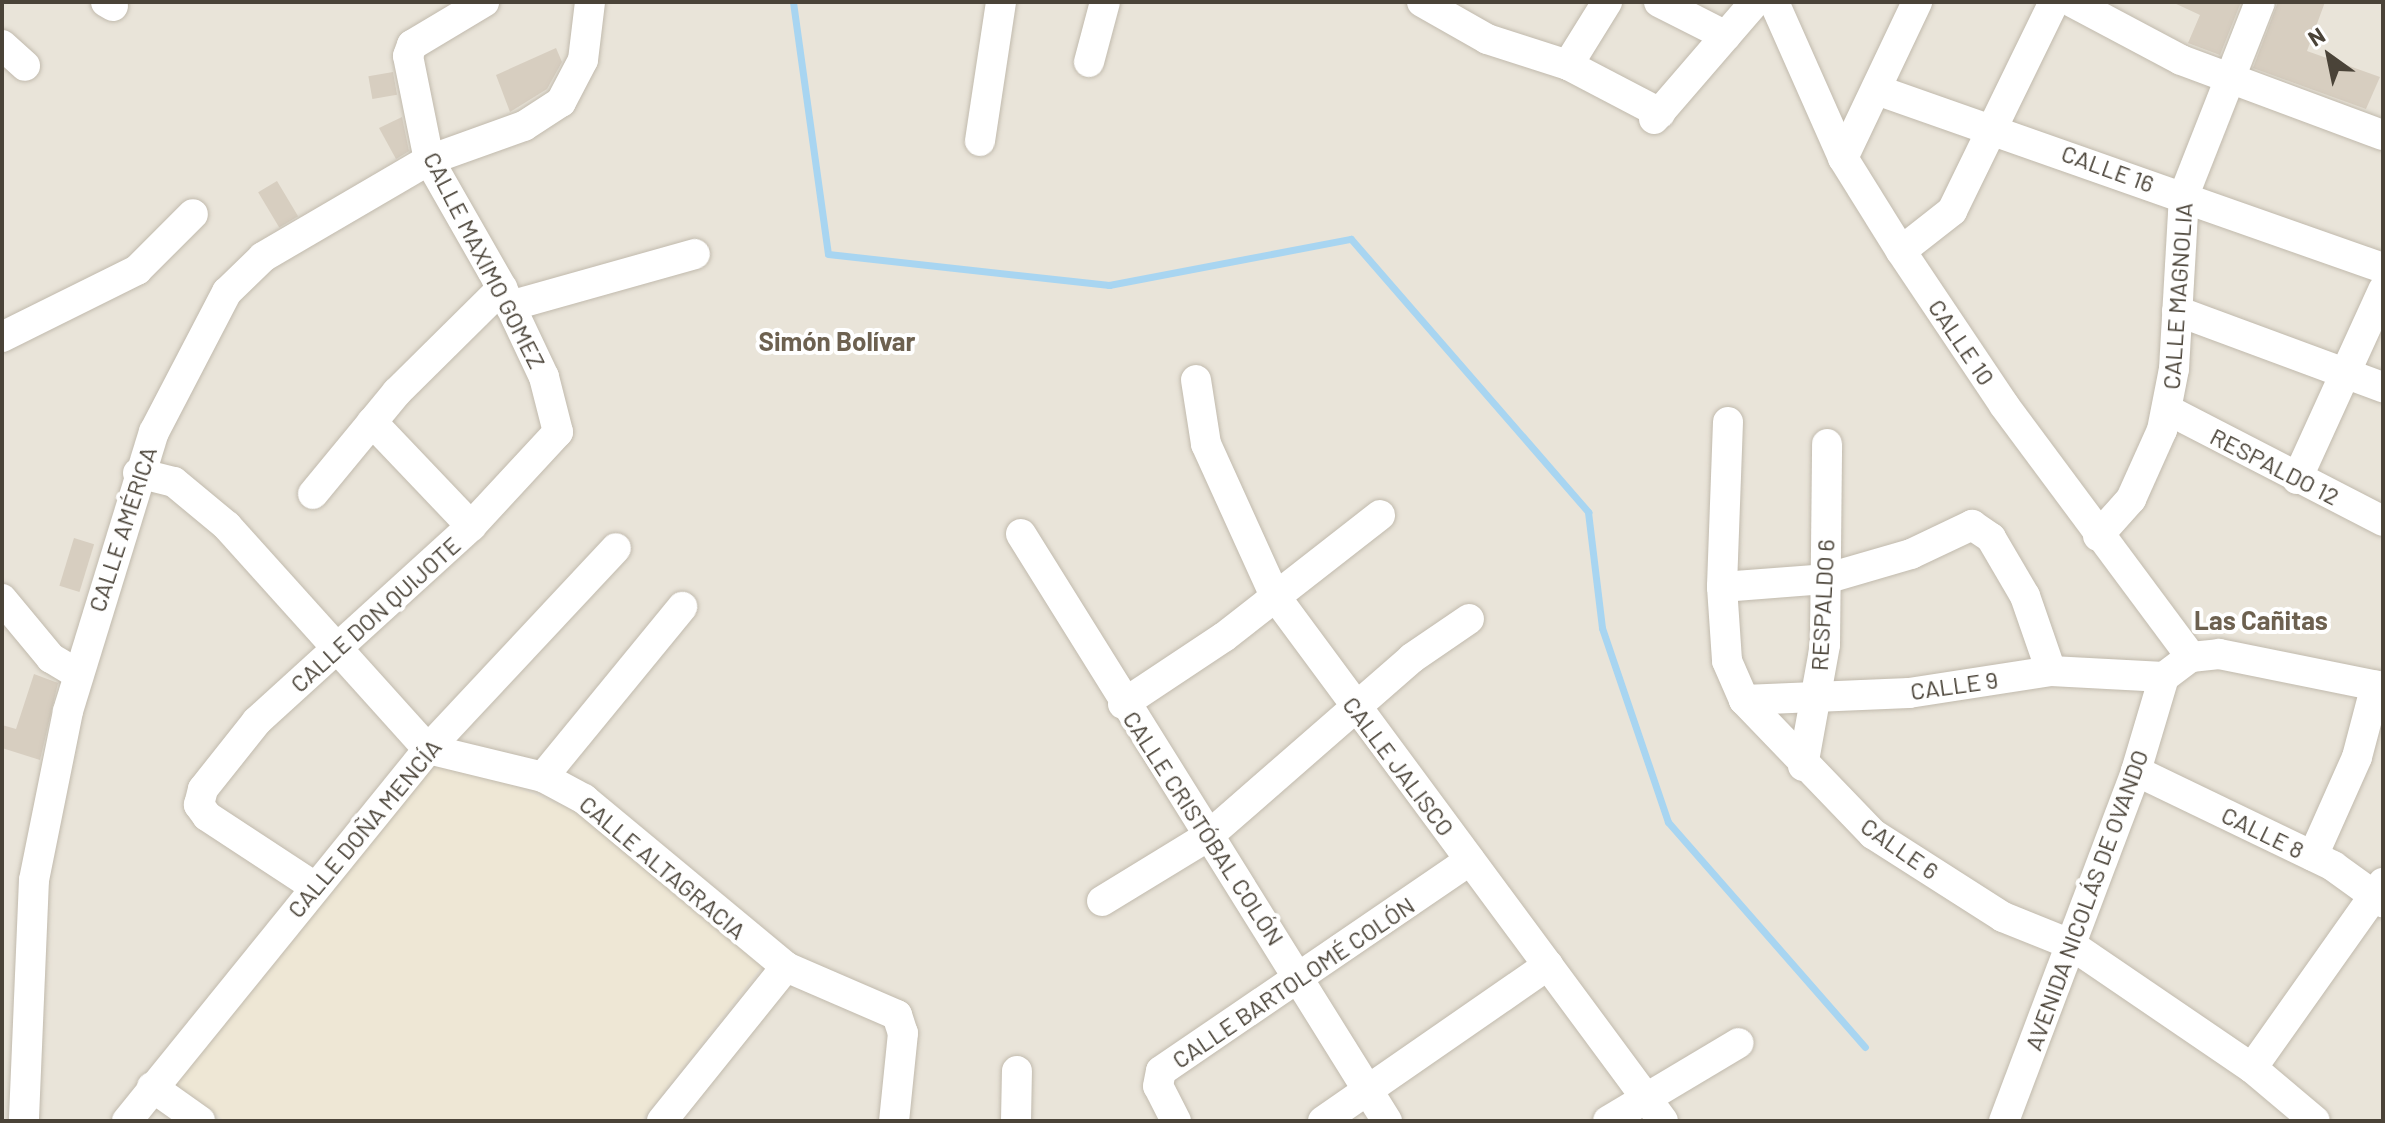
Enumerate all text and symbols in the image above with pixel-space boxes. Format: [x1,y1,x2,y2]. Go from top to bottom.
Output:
north arrow [2289,16,2369,96]
text: N [2303,21,2329,51]
street label: CALLE 16 [2058,138,2158,198]
street label: CALLE MAXIMO GOMEZ [418,147,552,373]
street label: CALLE MAGNOLIA [2156,202,2198,390]
street label: CALLE 10 [1923,293,2001,391]
district label: Simón Bolívar [758,325,916,357]
street label: RESPALDO 12 [2206,421,2344,511]
street label: CALLE AMÉRICA [82,443,162,615]
street label: CALLE DON QUIJOTE [284,530,466,698]
street label: RESPALDO 6 [1804,538,1840,672]
district label: Las Cañitas [2194,604,2328,636]
street label: CALLE 9 [1908,665,2000,705]
street label: CALLE JALISCO [1337,691,1461,841]
street label: CALLE CRISTÓBAL COLÓN [1117,705,1291,951]
street label: CALLE DOÑA MENCÍA [281,733,447,923]
street label: AVENIDA NICOLÁS DE OVANDO [2018,746,2154,1054]
street label: CALLE ALTAGRACIA [574,789,752,945]
street label: CALLE 8 [2217,800,2309,864]
street label: CALLE 6 [1856,811,1944,885]
street label: CALLE BARTOLOMÉ COLÓN [1166,890,1420,1074]

